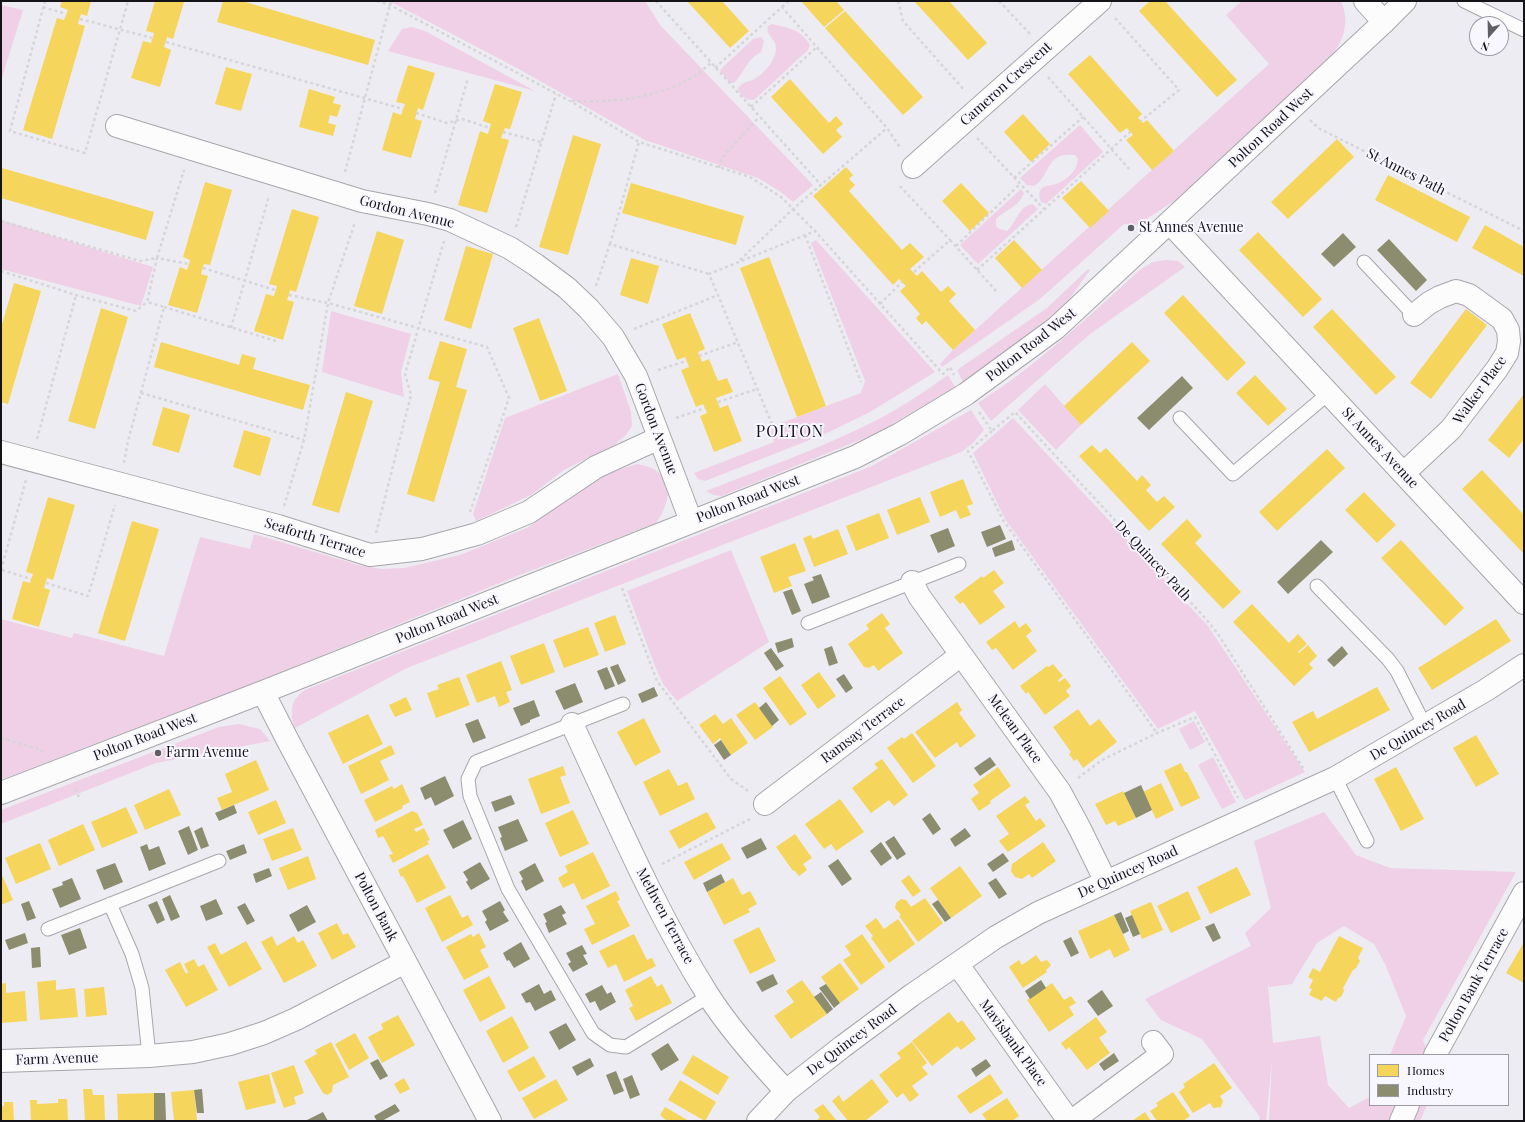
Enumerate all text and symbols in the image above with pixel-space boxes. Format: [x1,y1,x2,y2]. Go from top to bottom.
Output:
north arrow [1469,16,1509,56]
street label: Cameron Crescent [957,38,1055,130]
text: N [1479,38,1491,55]
street label: Polton Road West [1225,85,1317,171]
street label: St Annes Path [1364,145,1448,199]
street label: Gordon Avenue [358,192,456,232]
place label: St Annes Avenue [1139,220,1244,236]
marker: St Annes Avenue [1126,223,1136,233]
street label: Polton Road West [983,305,1079,385]
street label: Walker Place [1450,353,1510,427]
street label: Gordon Avenue [631,381,681,477]
street label: St Annes Avenue [1338,404,1422,492]
district label: POLTON [756,422,824,442]
street label: Polton Road West [694,472,802,526]
street label: Seaforth Terrace [262,515,368,561]
street label: De Quincey Path [1111,517,1195,605]
street label: Polton Road West [393,591,501,647]
street label: Mclean Place [984,691,1046,767]
street label: Ramsay Terrace [818,693,908,767]
street label: De Quincey Road [1367,696,1469,764]
street label: Polton Road West [91,710,199,764]
place label: Farm Avenue [166,745,249,761]
marker: Farm Avenue [153,748,163,758]
street label: De Quincey Road [1075,842,1181,902]
street label: Methven Terrace [633,865,697,967]
street label: Polton Bank [351,870,401,944]
street label: Polton Bank Terrace [1436,925,1512,1045]
street label: Mavisbank Place [976,996,1050,1090]
street label: De Quincey Road [804,1001,900,1079]
street label: Farm Avenue [15,1049,99,1069]
legend [1369,1054,1509,1106]
text: Homes [1407,1062,1445,1078]
text: Industry [1407,1082,1453,1098]

